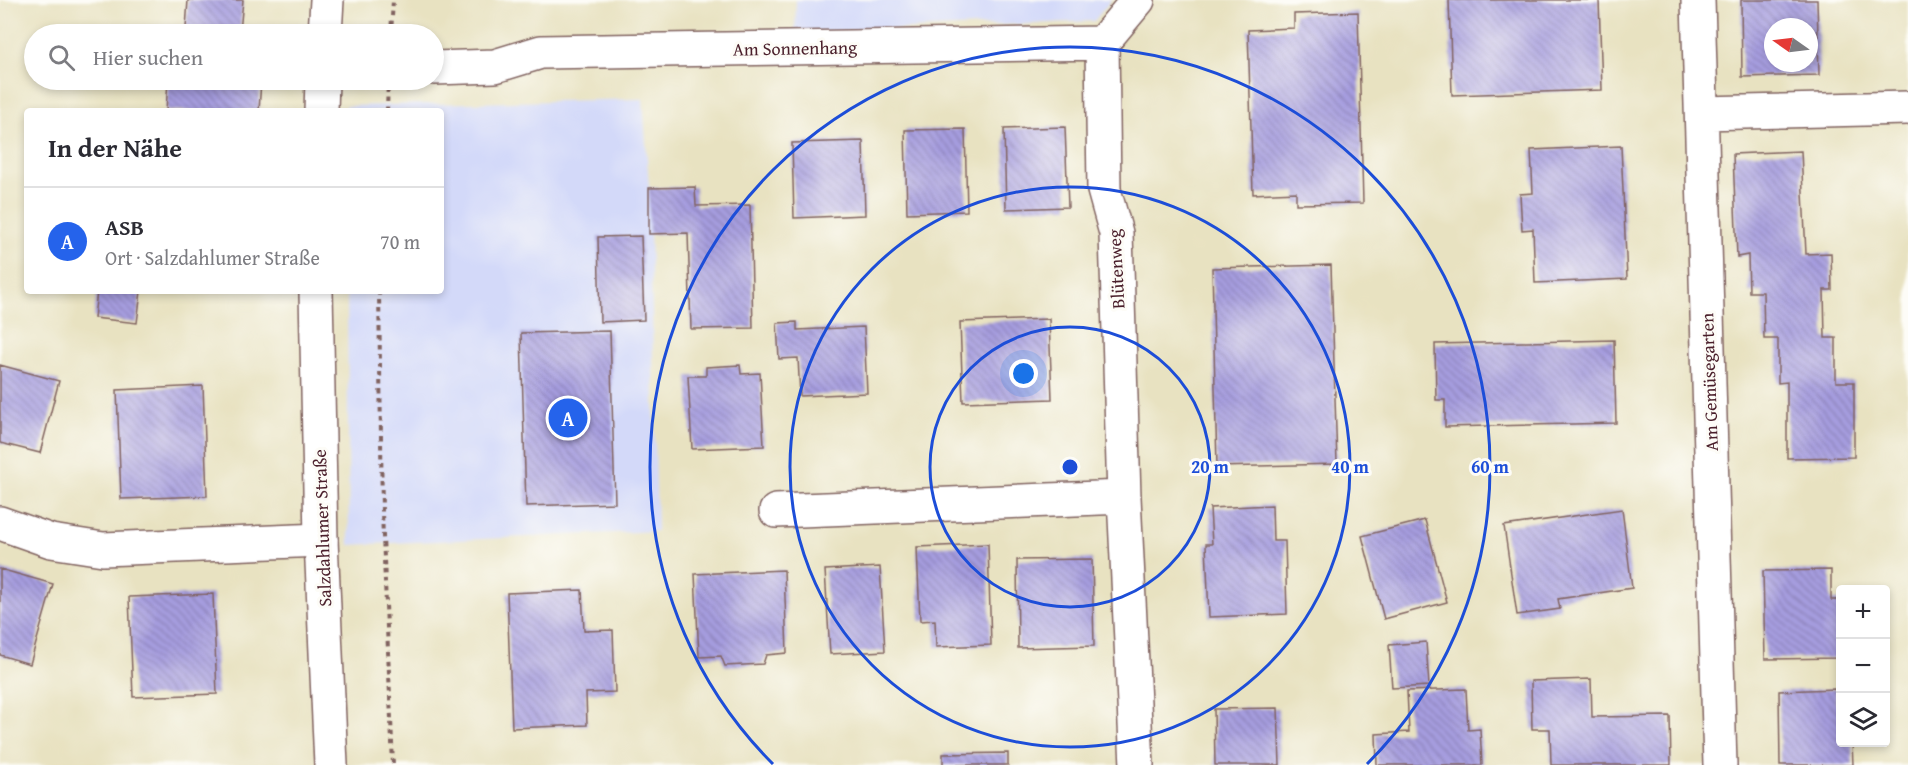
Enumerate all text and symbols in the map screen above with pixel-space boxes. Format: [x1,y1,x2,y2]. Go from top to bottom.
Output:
north arrow [1764,18,1818,72]
search box [24,24,444,90]
street label: Am Sonnenhang [733,33,857,63]
icon: search [45,41,78,74]
text: Hier suchen [93,41,203,73]
text: In der Nähe [48,128,182,167]
text: ASB [105,211,144,243]
text: A [61,227,74,256]
text: 70 m [380,227,420,256]
street label: Blütenweg [1100,228,1132,310]
text: Ort · Salzdahlumer Straße [105,243,320,272]
street label: Am Gemüsegarten [1693,312,1725,452]
your location [1009,359,1038,388]
pin: A [548,396,588,440]
street label: Salzdahlumer Straße [306,449,338,607]
text: 20 m [1191,453,1230,480]
text: 40 m [1331,453,1370,480]
text: 60 m [1471,453,1510,480]
centre of rings [1060,457,1080,477]
map controls [1836,585,1890,747]
button: + [1836,585,1890,639]
button: − [1836,639,1890,693]
button: layers [1836,693,1890,747]

